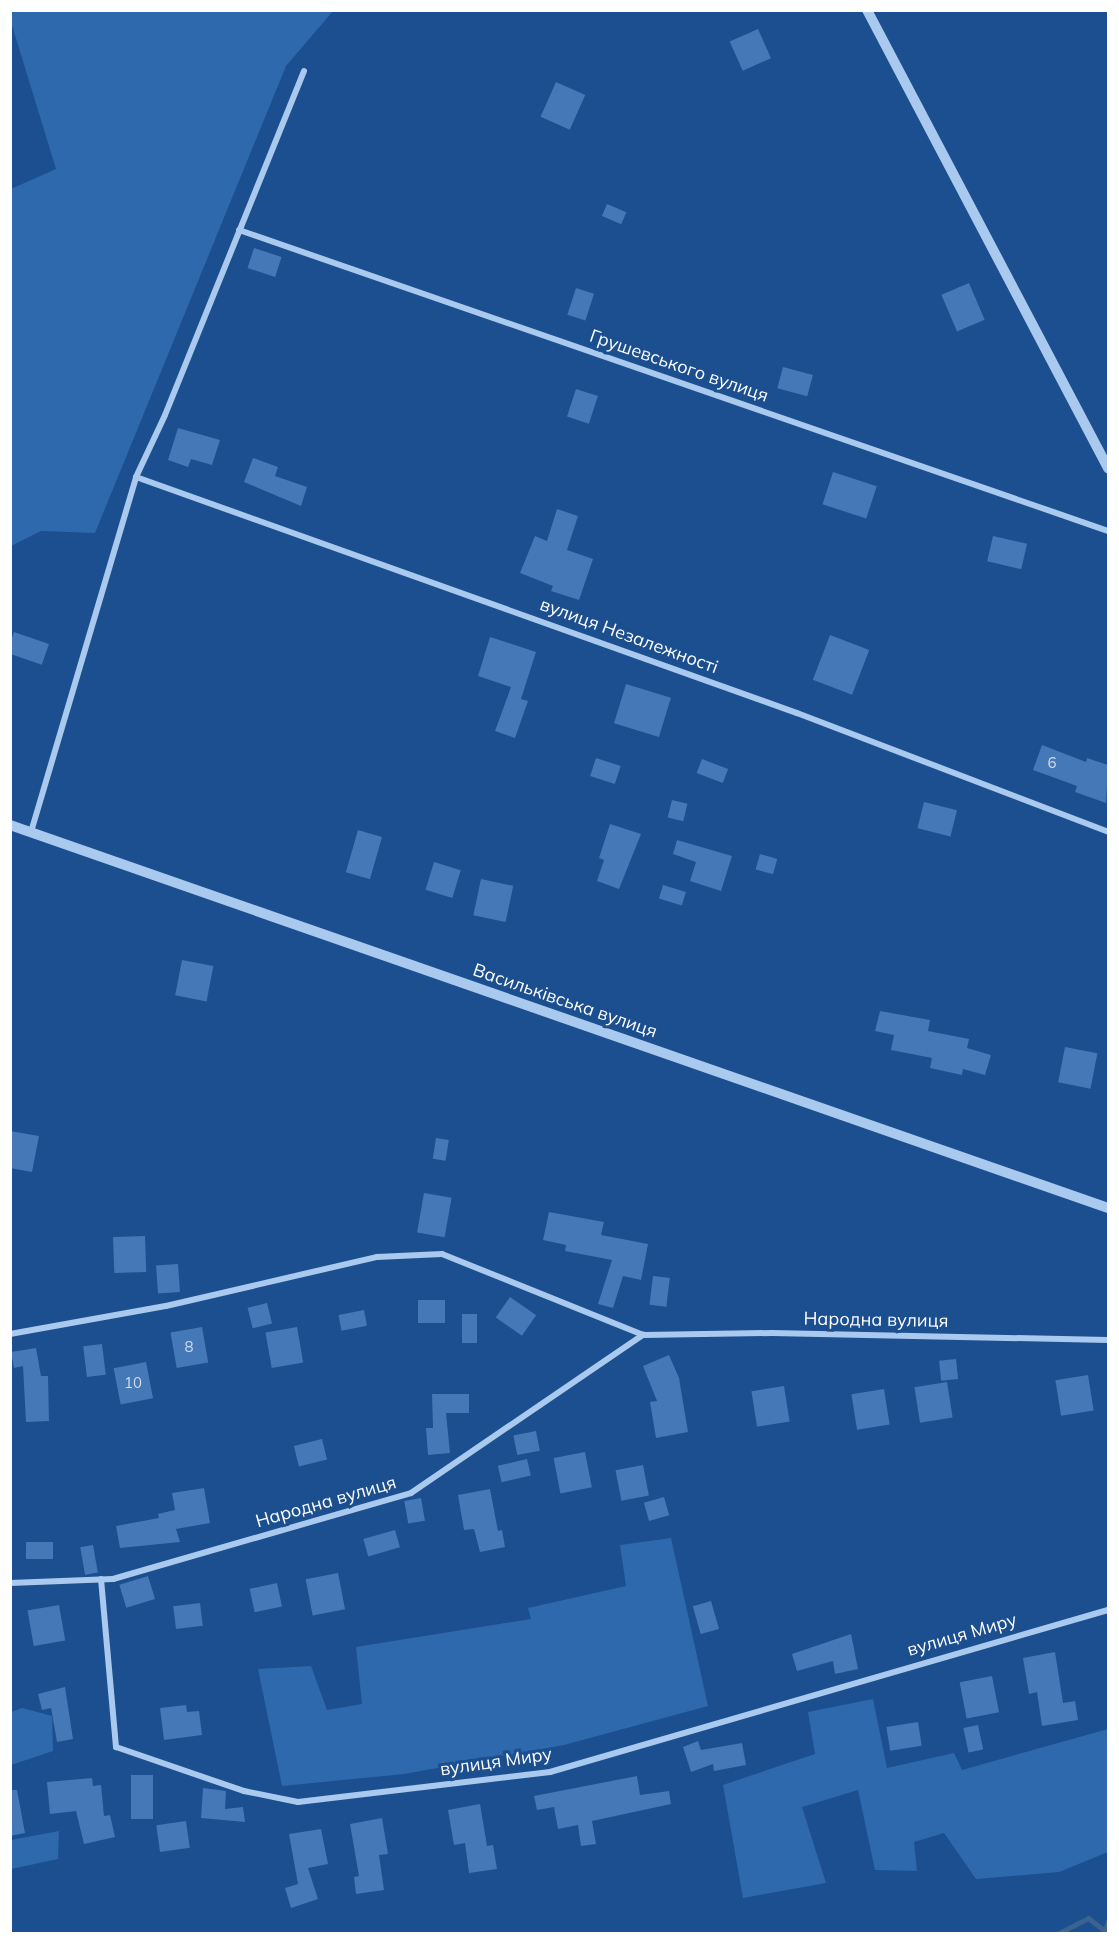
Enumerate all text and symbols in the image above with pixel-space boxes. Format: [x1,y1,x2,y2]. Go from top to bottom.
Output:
street label: Грушевського вулиця [587,325,771,407]
street label: вулиця Незалежності [537,594,721,678]
house number: 6 [1048,754,1056,772]
street label: Васильківська вулиця [470,959,660,1043]
street label: Народна вулиця [803,1308,949,1332]
house number: 8 [185,1338,193,1356]
house number: 10 [124,1374,142,1392]
street label: Народна вулиця [253,1472,399,1532]
street label: вулиця Миру [905,1609,1019,1661]
street label: вулиця Миру [439,1743,553,1781]

